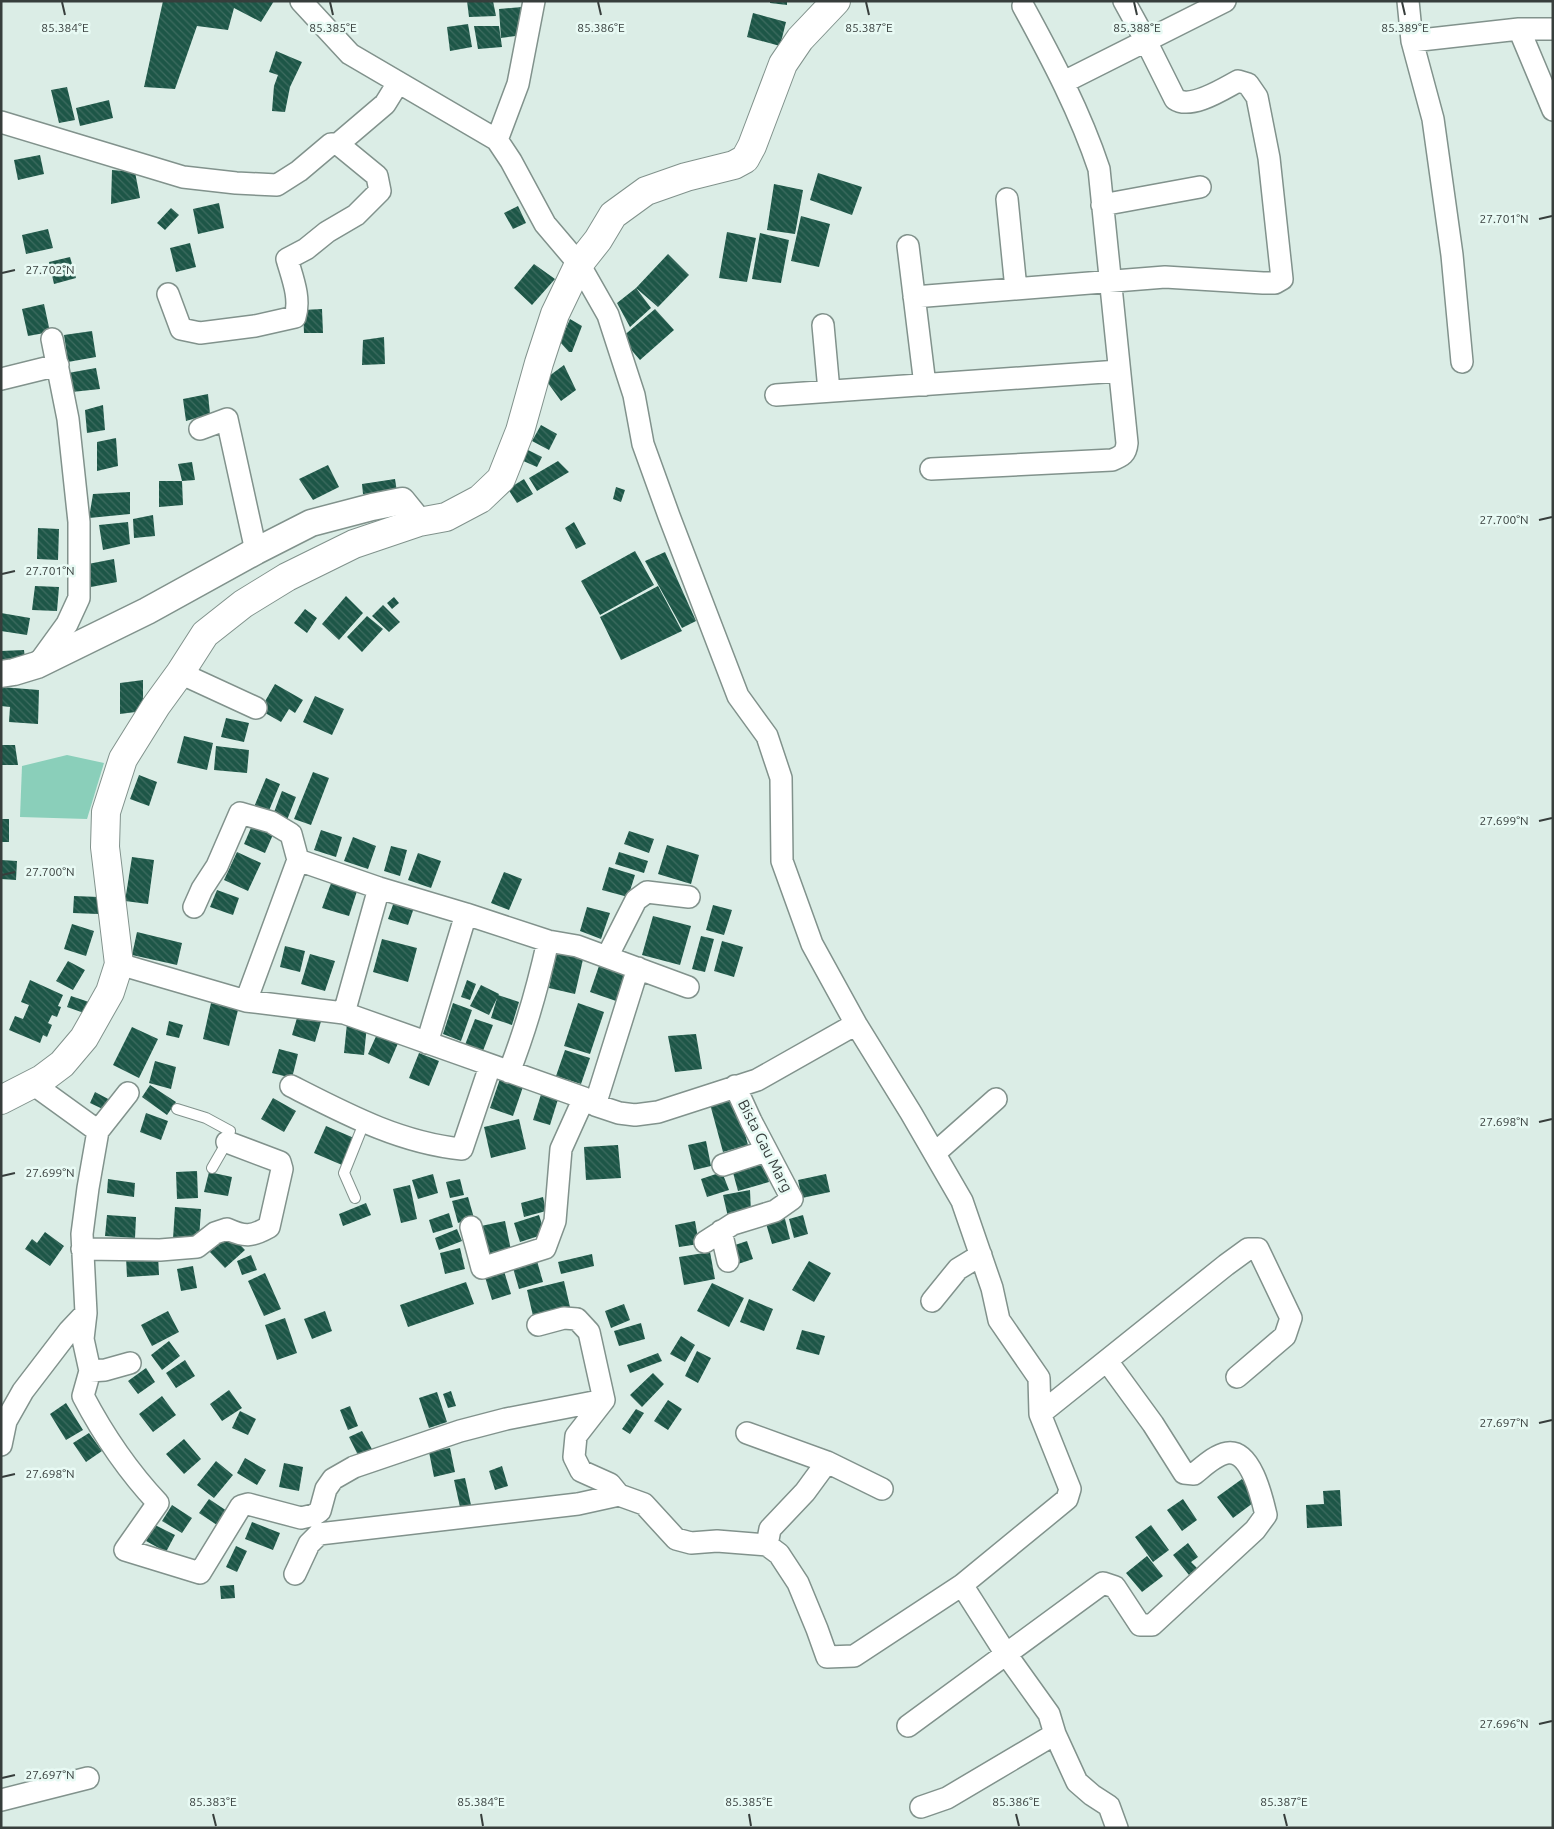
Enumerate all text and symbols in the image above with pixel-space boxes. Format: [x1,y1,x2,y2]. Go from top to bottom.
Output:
text: 85.384°E [41,21,89,34]
text: 85.385°E [309,21,357,34]
text: 85.386°E [577,21,625,34]
text: 85.387°E [845,21,893,34]
text: 85.388°E [1113,21,1161,34]
text: 85.389°E [1381,21,1429,34]
text: 27.701°N [1479,212,1529,225]
text: 27.702°N [25,263,75,276]
text: 27.700°N [1479,513,1529,526]
text: 27.701°N [25,564,75,577]
text: 27.699°N [1479,814,1529,827]
text: 27.700°N [25,865,75,878]
street label: Bista Gau Marg [735,1097,796,1195]
text: 27.698°N [1479,1115,1529,1128]
text: 27.699°N [25,1166,75,1179]
text: 27.697°N [1479,1416,1529,1429]
text: 27.698°N [25,1467,75,1480]
text: 27.696°N [1479,1717,1529,1730]
text: 27.697°N [25,1768,75,1781]
text: 85.383°E [189,1795,237,1808]
text: 85.384°E [457,1795,505,1808]
text: 85.385°E [725,1795,773,1808]
text: 85.386°E [992,1795,1040,1808]
text: 85.387°E [1260,1795,1308,1808]

